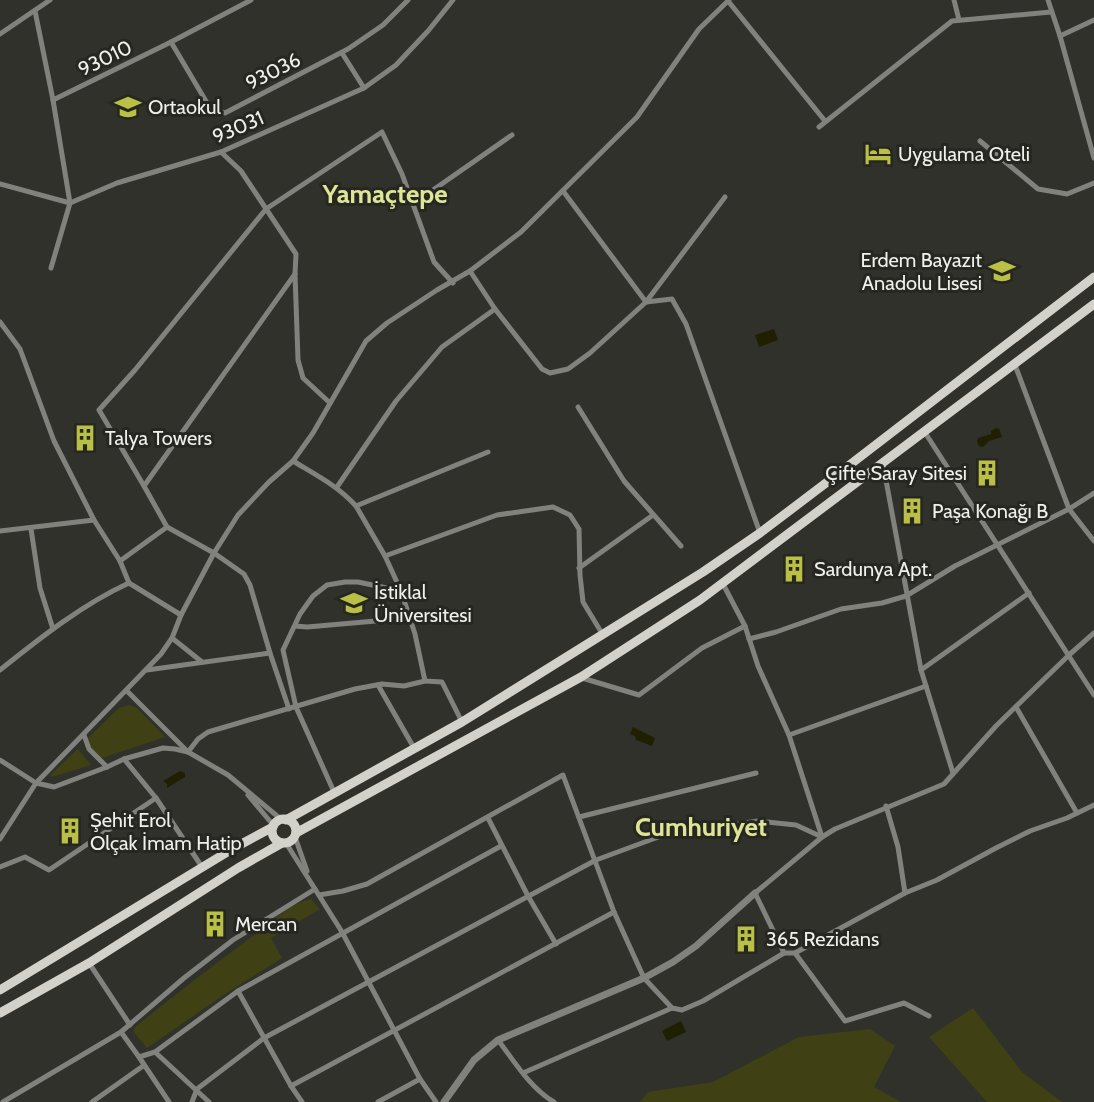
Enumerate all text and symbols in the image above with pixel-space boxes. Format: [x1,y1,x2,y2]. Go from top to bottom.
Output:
street label: 93010 [74,35,136,81]
street label: 93036 [242,47,304,95]
school or university icon: Ortaokul [113,92,143,122]
place label: Ortaokul [148,95,221,119]
street label: 93031 [209,106,267,148]
hotel icon: Uygulama Oteli [863,139,893,169]
place label: Uygulama Oteli [898,142,1030,166]
district label: Yamaçtepe [321,178,448,210]
place label: Erdem Bayazıt Anadolu Lisesi [861,248,982,295]
school or university icon: Erdem Bayazıt Anadolu Lisesi [987,256,1017,286]
building icon: Talya Towers [70,423,100,453]
place label: Talya Towers [105,426,212,450]
building icon: Çifte Saray Sitesi [972,458,1002,488]
place label: Çifte Saray Sitesi [825,461,967,485]
building icon: Paşa Konağı B [897,496,927,526]
place label: Paşa Konağı B [932,499,1048,523]
building icon: Sardunya Apt. [779,554,809,584]
place label: Sardunya Apt. [814,557,932,581]
place label: İstiklal Üniversitesi [374,580,472,627]
school or university icon: İstiklal Üniversitesi [339,588,369,618]
place label: Şehit Erol Olçak İmam Hatip [90,808,242,855]
district label: Cumhuriyet [635,811,767,843]
building icon: Şehit Erol Olçak İmam Hatip [55,816,85,846]
building icon: Mercan [200,909,230,939]
place label: Mercan [235,912,297,936]
building icon: 365 Rezidans [731,924,761,954]
place label: 365 Rezidans [766,927,879,951]

